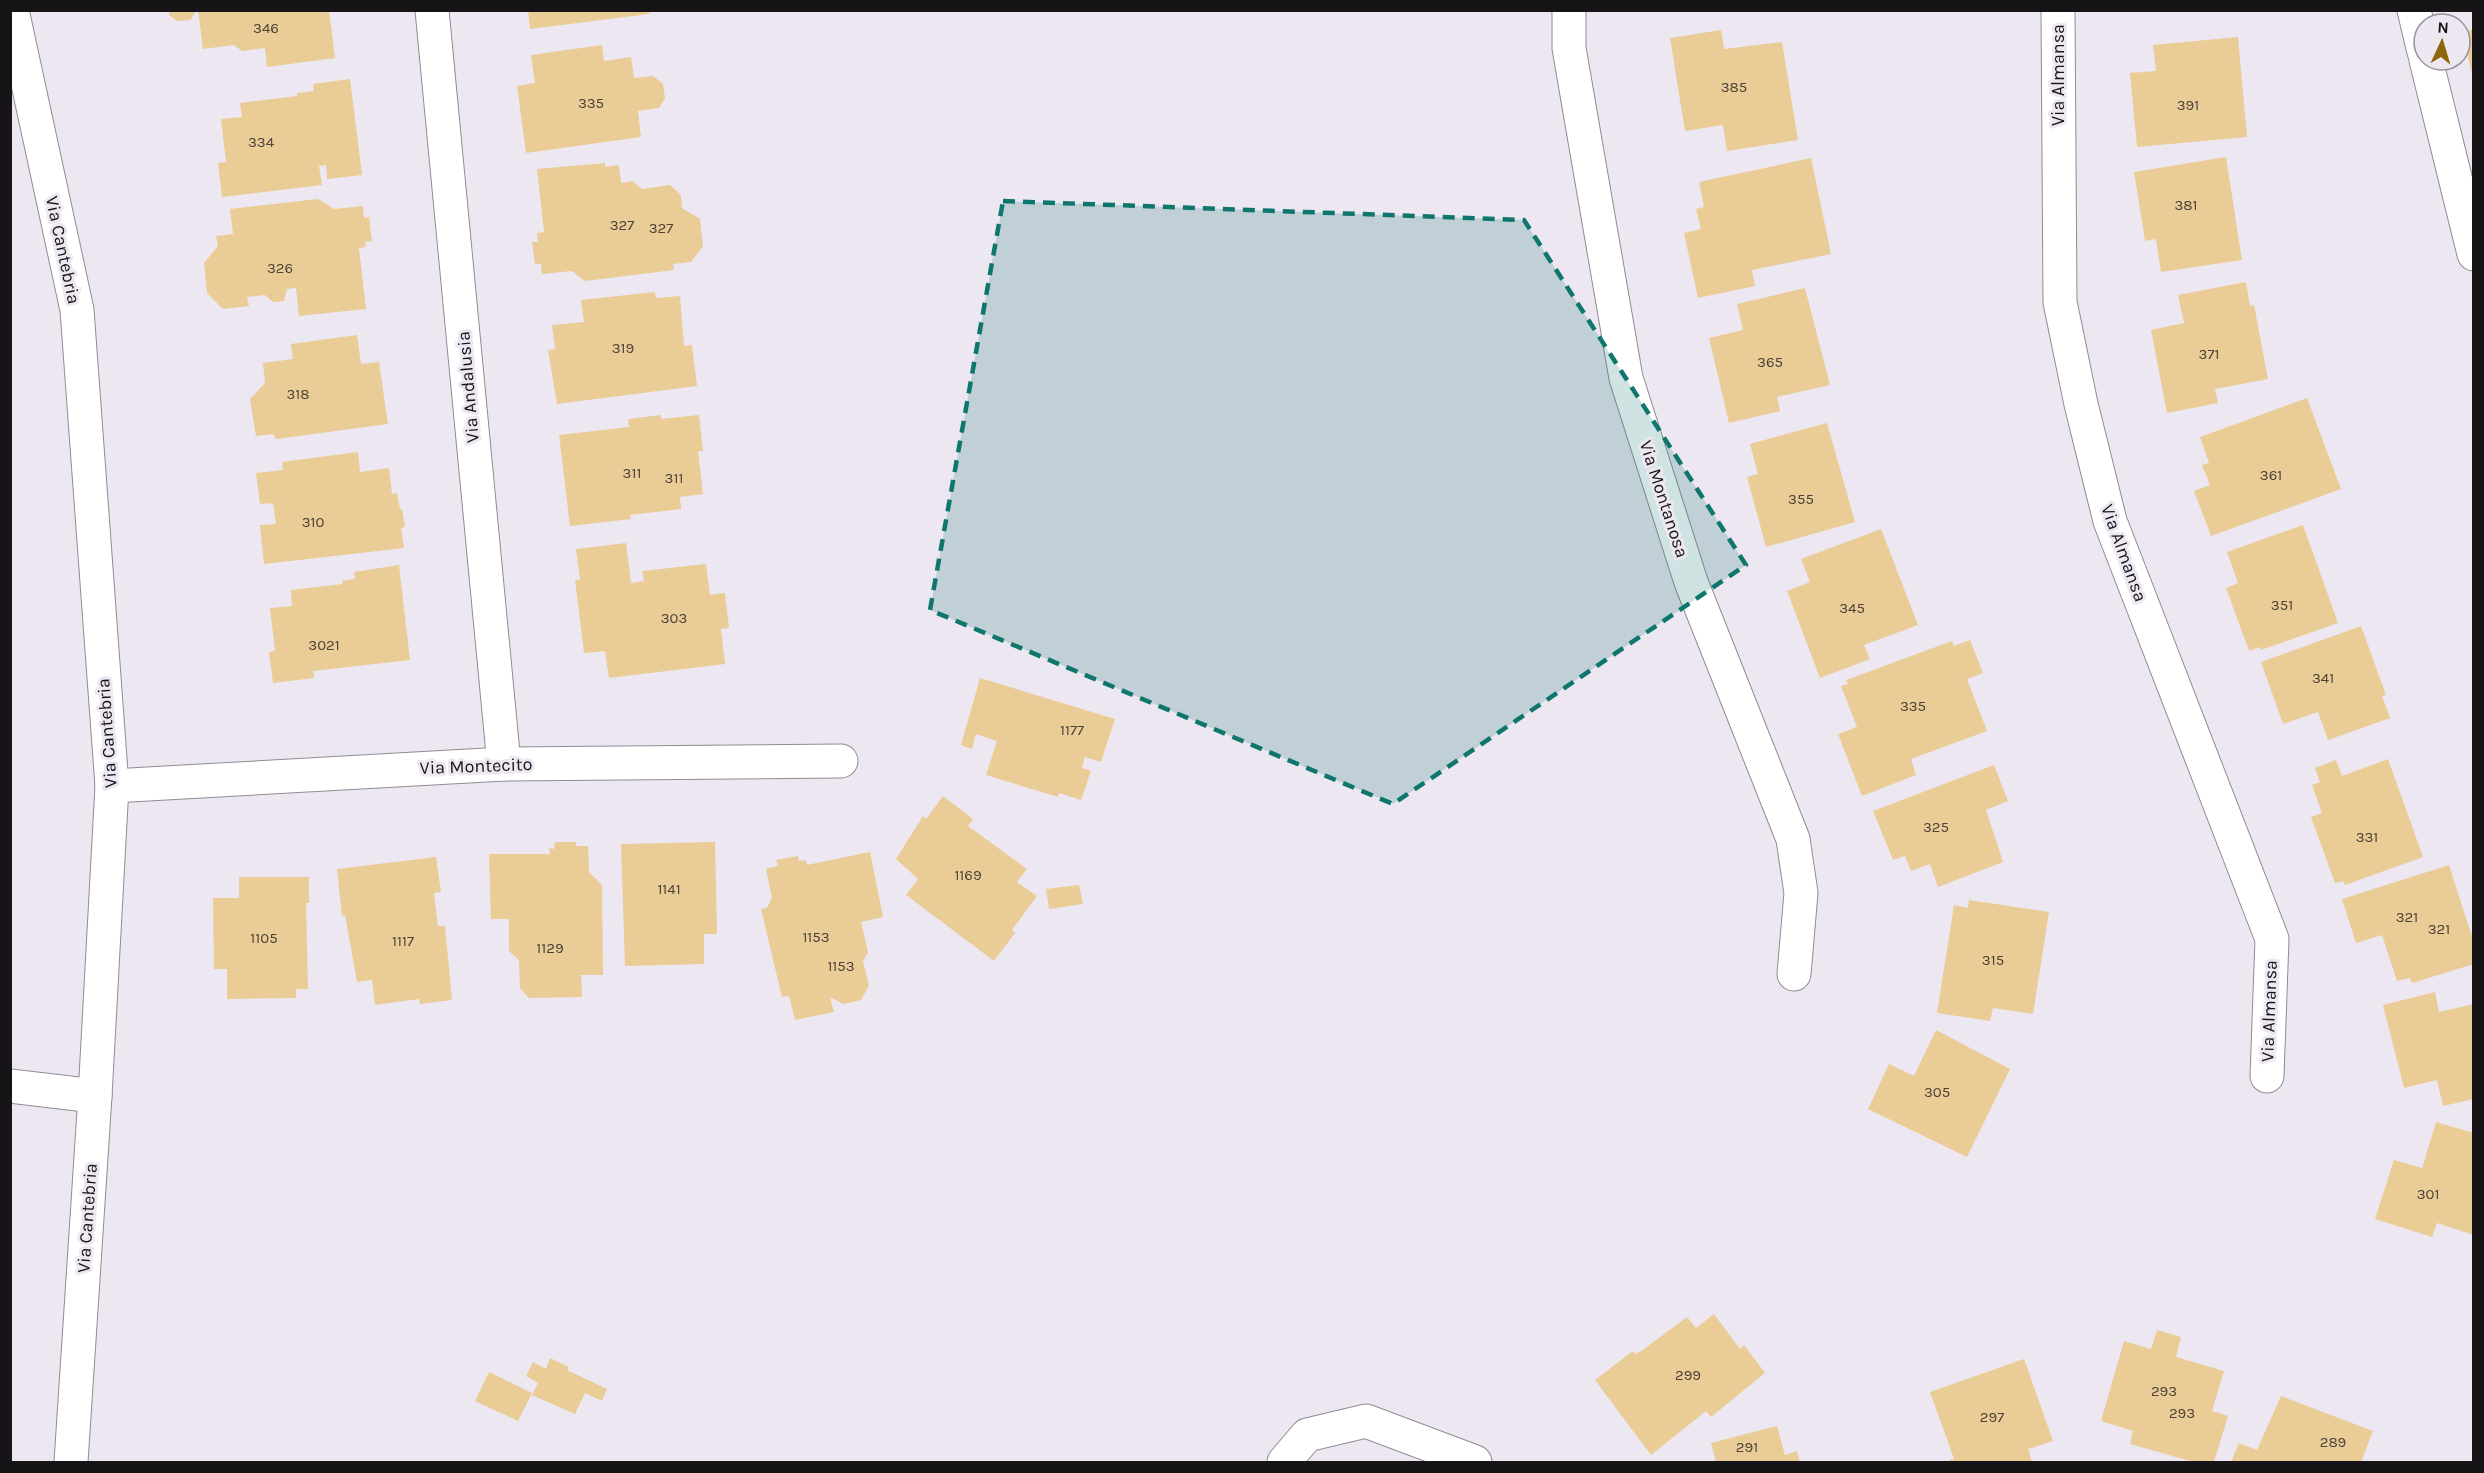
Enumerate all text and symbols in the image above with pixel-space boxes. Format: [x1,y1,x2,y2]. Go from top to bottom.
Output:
north arrow [2412,12,2472,72]
text: N [2437,18,2449,37]
house number: 346 [253,19,279,37]
street label: Via Almansa [2047,24,2069,126]
house number: 385 [1721,78,1747,96]
house number: 335 [578,94,604,112]
house number: 391 [2177,96,2199,114]
house number: 334 [248,133,275,151]
street label: Via Cantebria [41,194,85,306]
house number: 381 [2174,196,2198,214]
house number: 327 [610,216,634,234]
house number: 327 [649,219,673,237]
house number: 326 [267,259,293,277]
street label: Via Andalusia [452,330,484,444]
house number: 319 [612,339,634,357]
house number: 371 [2199,345,2219,363]
house number: 365 [1757,353,1783,371]
house number: 318 [286,385,310,403]
street label: Via Montanosa [1635,437,1693,561]
house number: 311 [623,464,641,482]
house number: 361 [2260,466,2282,484]
house number: 311 [665,469,683,487]
house number: 355 [1788,490,1814,508]
street label: Via Almansa [2096,501,2152,605]
house number: 310 [302,513,324,531]
house number: 351 [2271,596,2293,614]
house number: 345 [1839,599,1865,617]
house number: 303 [661,609,687,627]
house number: 3021 [308,636,340,654]
house number: 341 [2312,669,2334,687]
street label: Via Cantebria [92,677,122,789]
house number: 335 [1900,697,1926,715]
house number: 1177 [1060,721,1084,739]
street label: Via Montecito [419,753,533,779]
house number: 325 [1923,818,1949,836]
house number: 331 [2356,828,2378,846]
house number: 1169 [954,866,982,884]
house number: 1141 [657,880,681,898]
house number: 321 [2396,908,2418,926]
house number: 321 [2428,920,2450,938]
house number: 1153 [802,928,830,946]
house number: 1105 [250,929,278,947]
house number: 1117 [392,932,414,950]
house number: 1129 [536,939,564,957]
house number: 315 [1982,951,2004,969]
house number: 1153 [827,957,855,975]
street label: Via Almansa [2256,960,2282,1062]
house number: 305 [1924,1083,1950,1101]
street label: Via Cantebria [72,1162,102,1274]
house number: 301 [2417,1185,2439,1203]
house number: 299 [1675,1366,1701,1384]
house number: 293 [2151,1382,2177,1400]
house number: 293 [2169,1404,2195,1422]
house number: 297 [1980,1408,2004,1426]
house number: 289 [2320,1433,2346,1451]
house number: 291 [1736,1438,1758,1456]

